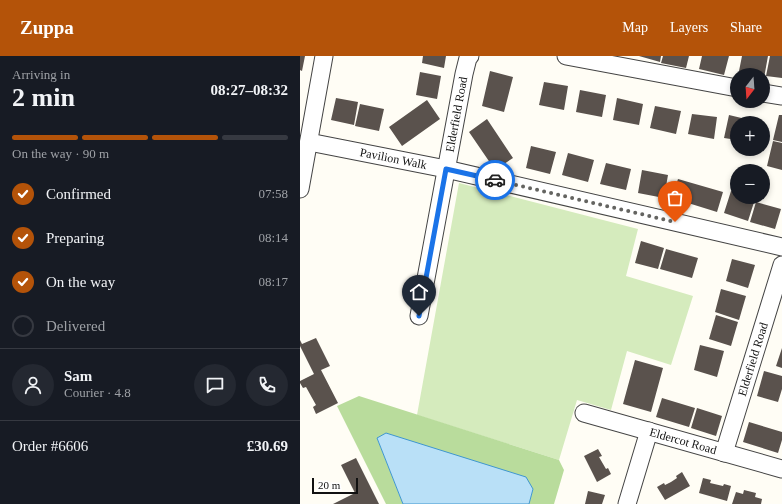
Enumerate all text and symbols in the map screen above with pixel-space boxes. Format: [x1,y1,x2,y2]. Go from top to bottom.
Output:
text: Zuppa [20,17,74,38]
text: Map [622,20,648,35]
text: Layers [670,20,708,35]
text: Share [730,20,762,35]
text: Arriving in [12,67,70,82]
north arrow [730,68,770,108]
map controls [730,68,770,204]
street label: Elderfield Road [443,76,470,153]
text: 08:27–08:32 [211,82,288,98]
text: 2 min [12,83,75,112]
button: + [730,116,770,156]
street label: Pavilion Walk [359,145,428,172]
text: On the way · 90 m [12,146,109,161]
courier [475,160,515,200]
button: − [730,164,770,204]
icon: car [484,169,506,191]
pin [658,181,692,222]
icon: check [12,183,34,205]
text: Confirmed [46,186,111,202]
text: 07:58 [258,186,288,201]
icon: bag [664,187,686,209]
icon: check [12,227,34,249]
text: Preparing [46,230,104,246]
text: 08:14 [258,230,288,245]
icon: check [12,271,34,293]
text: On the way [46,274,115,290]
text: 08:17 [258,274,288,289]
pin [402,275,436,316]
icon: home [408,281,430,303]
text: Delivered [46,318,105,334]
street label: Elderfield Road [735,321,771,398]
button: person [12,364,54,406]
button: chat [194,364,236,406]
button: phone [246,364,288,406]
text: Sam [64,368,92,384]
text: Courier · 4.8 [64,385,131,400]
street label: Eldercot Road [648,425,718,457]
text: Order #6606 [12,438,88,454]
text: £30.69 [247,438,288,454]
scale bar [312,476,358,495]
text: 20 m [318,479,340,491]

